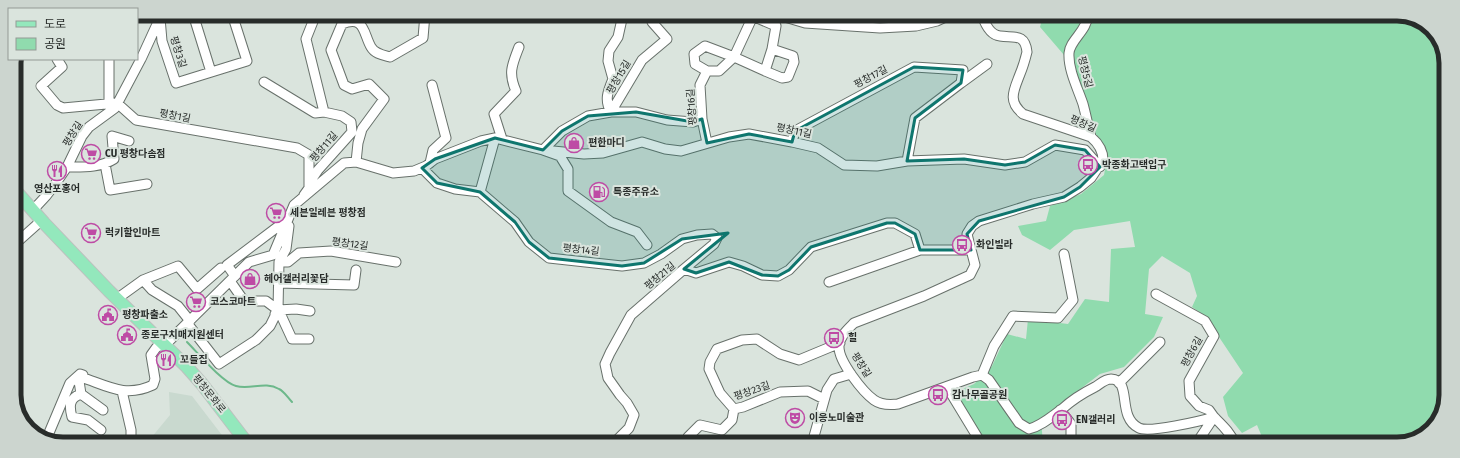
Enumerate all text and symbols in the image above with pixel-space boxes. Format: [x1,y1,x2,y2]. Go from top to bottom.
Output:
legend [8,8,138,60]
text: 도로 [44,17,66,31]
street label: 평창3길 [167,35,189,69]
text: 공원 [44,37,66,51]
street label: 평창5길 [1075,55,1095,89]
street label: 평창15길 [604,58,634,96]
street label: 평창17길 [852,63,890,91]
street label: 평창16길 [685,88,699,126]
street label: 평창1길 [158,107,192,125]
street label: 평창길 [1068,113,1098,135]
street label: 평창길 [61,119,85,149]
street label: 평창11길 [775,121,813,141]
street label: 평창11길 [308,129,340,165]
shop icon: 편한마디 [563,132,585,154]
place label: 편한마디 [588,137,625,149]
supermarket icon: CU 평창다솜점 [80,143,102,165]
place label: CU 평창다솜점 [105,148,166,160]
bus stop icon: 박종화고택입구 [1077,154,1099,176]
place label: 박종화고택입구 [1102,159,1166,171]
restaurant icon: 영산포홍어 [46,160,68,182]
fuel station icon: 특종주유소 [588,181,610,203]
place label: 영산포홍어 [34,183,80,195]
place label: 특종주유소 [613,186,659,198]
supermarket icon: 세븐일레븐 평창점 [265,202,287,224]
place label: 세븐일레븐 평창점 [290,207,366,219]
supermarket icon: 럭키할인마트 [80,222,102,244]
place label: 럭키할인마트 [105,226,160,239]
bus stop icon: 화인빌라 [951,234,973,256]
street label: 평창12길 [331,235,369,253]
place label: 화인빌라 [976,239,1013,251]
street label: 평창14길 [562,242,600,258]
street label: 평창21길 [642,260,678,292]
shop icon: 헤어갤러리꽃담 [239,268,261,290]
place label: 헤어갤러리꽃담 [264,273,329,285]
supermarket icon: 코스코마트 [185,291,207,313]
place label: 코스코마트 [210,296,256,308]
public building icon: 평창파출소 [97,304,119,326]
place label: 평창파출소 [122,309,168,321]
public building icon: 종로구치매지원센터 [116,324,138,346]
bus stop icon: 힐 [823,327,845,349]
place label: 종로구치매지원센터 [141,329,224,341]
place label: 힐 [848,331,857,344]
street label: 평창6길 [1179,335,1205,369]
restaurant icon: 꼬들집 [155,349,177,371]
street label: 평창길 [849,350,873,380]
place label: 꼬들집 [180,354,208,366]
street label: 평창문화로 [190,372,228,416]
street label: 평창23길 [732,379,772,403]
bus stop icon: 감나무골공원 [927,384,949,406]
place label: 감나무골공원 [952,389,1007,401]
theatre icon: 이응노미술관 [784,407,806,429]
bus stop icon: EN갤러리 [1051,409,1073,431]
place label: 이응노미술관 [809,412,864,424]
place label: EN갤러리 [1076,414,1116,426]

